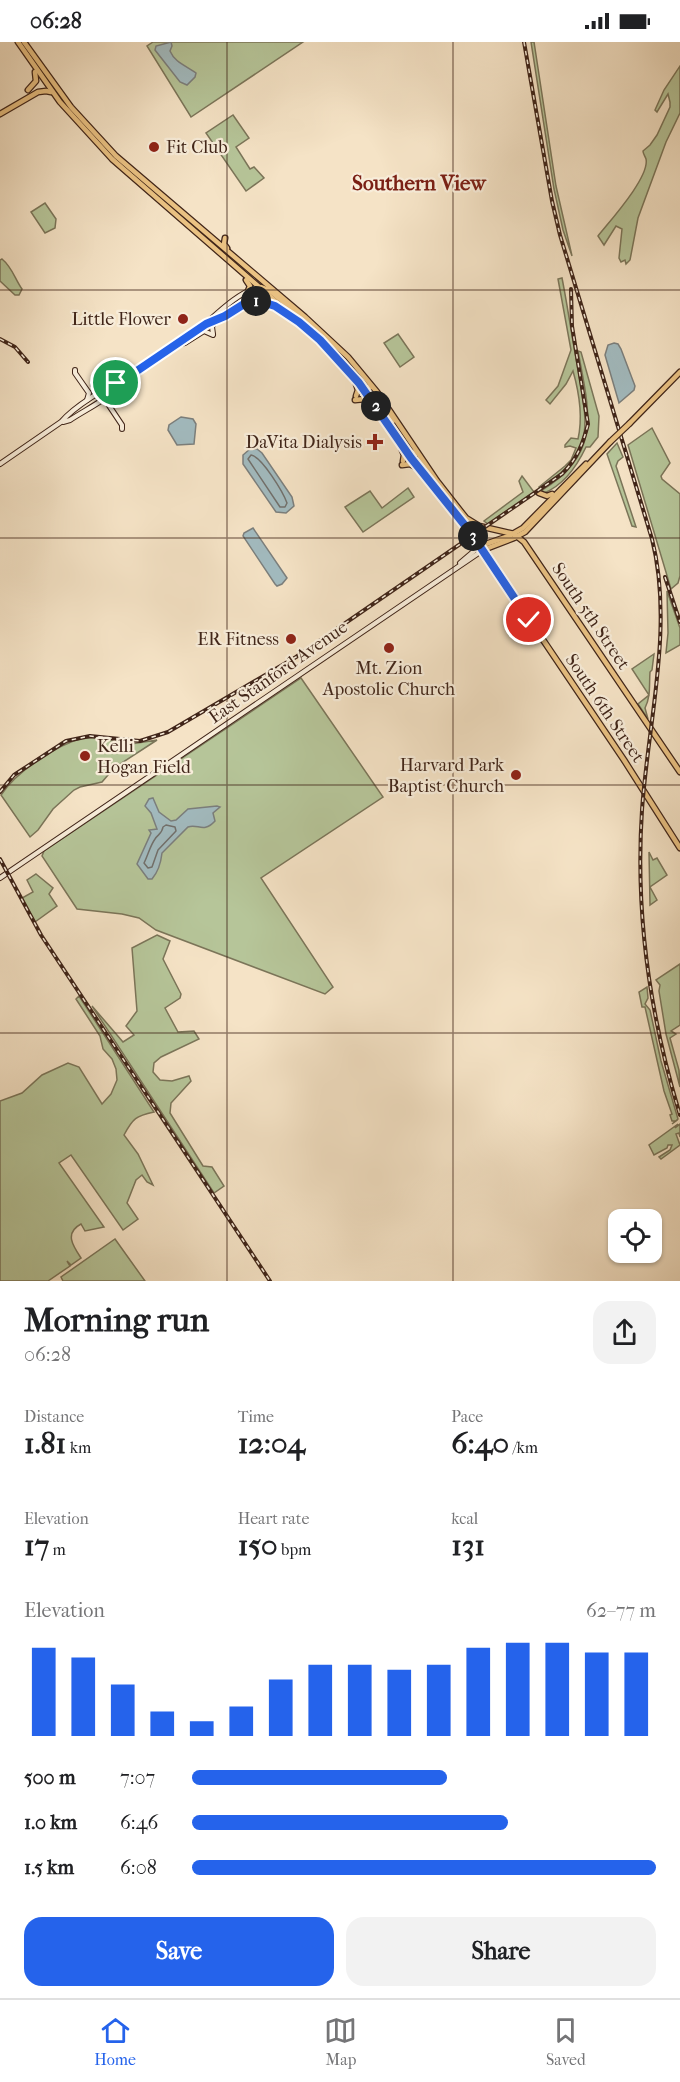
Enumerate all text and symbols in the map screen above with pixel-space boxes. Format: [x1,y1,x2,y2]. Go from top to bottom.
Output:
text: 06:28 [30,8,82,34]
place label: Fit Club [166,137,228,158]
marker: Fit Club [147,140,161,154]
district label: Southern View [352,171,487,195]
pin: 1 [241,286,271,316]
text: 1 [253,291,259,310]
place label: Little Flower [71,309,171,330]
marker: Little Flower [176,312,190,326]
pin [90,357,141,408]
icon: arrive [99,366,132,399]
pin: 2 [361,391,391,421]
text: 2 [372,396,380,415]
place label: DaVita Dialysis [245,432,362,453]
marker: DaVita Dialysis [366,433,384,451]
pin: 3 [458,521,488,551]
text: 3 [470,526,476,545]
street label: South 5th Street [547,559,634,674]
pin [503,594,554,645]
icon: check [512,603,545,636]
street label: East Stanford Avenue [205,617,352,728]
place label: ER Fitness [197,629,279,650]
marker: ER Fitness [284,632,298,646]
marker: Mt. Zion Apostolic Church [382,641,396,655]
street label: South 6th Street [561,650,649,767]
place label: Mt. Zion Apostolic Church [322,658,455,700]
place label: Kelli Hogan Field [97,736,191,778]
marker: Kelli Hogan Field [78,749,92,763]
place label: Harvard Park Baptist Church [388,755,505,797]
marker: Harvard Park Baptist Church [509,768,523,782]
map controls [608,1209,662,1263]
button: locate [608,1209,662,1263]
text: Morning run [24,1301,209,1340]
button: share [593,1301,656,1364]
text: 06:28 [24,1343,71,1366]
text: Distance [24,1407,84,1426]
text: Time [238,1407,274,1426]
text: Pace [451,1407,483,1426]
text: 1.81 [24,1426,66,1461]
text: 12:04 [238,1426,305,1461]
text: 6:40 [451,1426,509,1461]
text: km [66,1438,91,1457]
text: /km [509,1438,538,1457]
text: Elevation [24,1509,89,1528]
text: Heart rate [238,1509,309,1528]
text: kcal [451,1509,478,1528]
text: 17 [24,1528,49,1563]
text: 150 [238,1528,278,1563]
text: 131 [451,1528,485,1563]
text: m [49,1540,66,1559]
text: bpm [278,1540,311,1559]
text: Elevation [24,1599,105,1622]
text: 62–77 m [586,1599,656,1622]
text: 500 m [24,1766,76,1789]
text: 7:07 [120,1766,155,1789]
text: 1.0 km [24,1811,77,1834]
text: 6:46 [120,1811,158,1834]
text: 1.5 km [24,1856,74,1879]
text: 6:08 [120,1856,157,1879]
button: Save [24,1917,334,1986]
button: Share [346,1917,656,1986]
tab: Home [94,2014,136,2069]
tab: Map [324,2014,357,2069]
tab: Saved [546,2014,586,2069]

